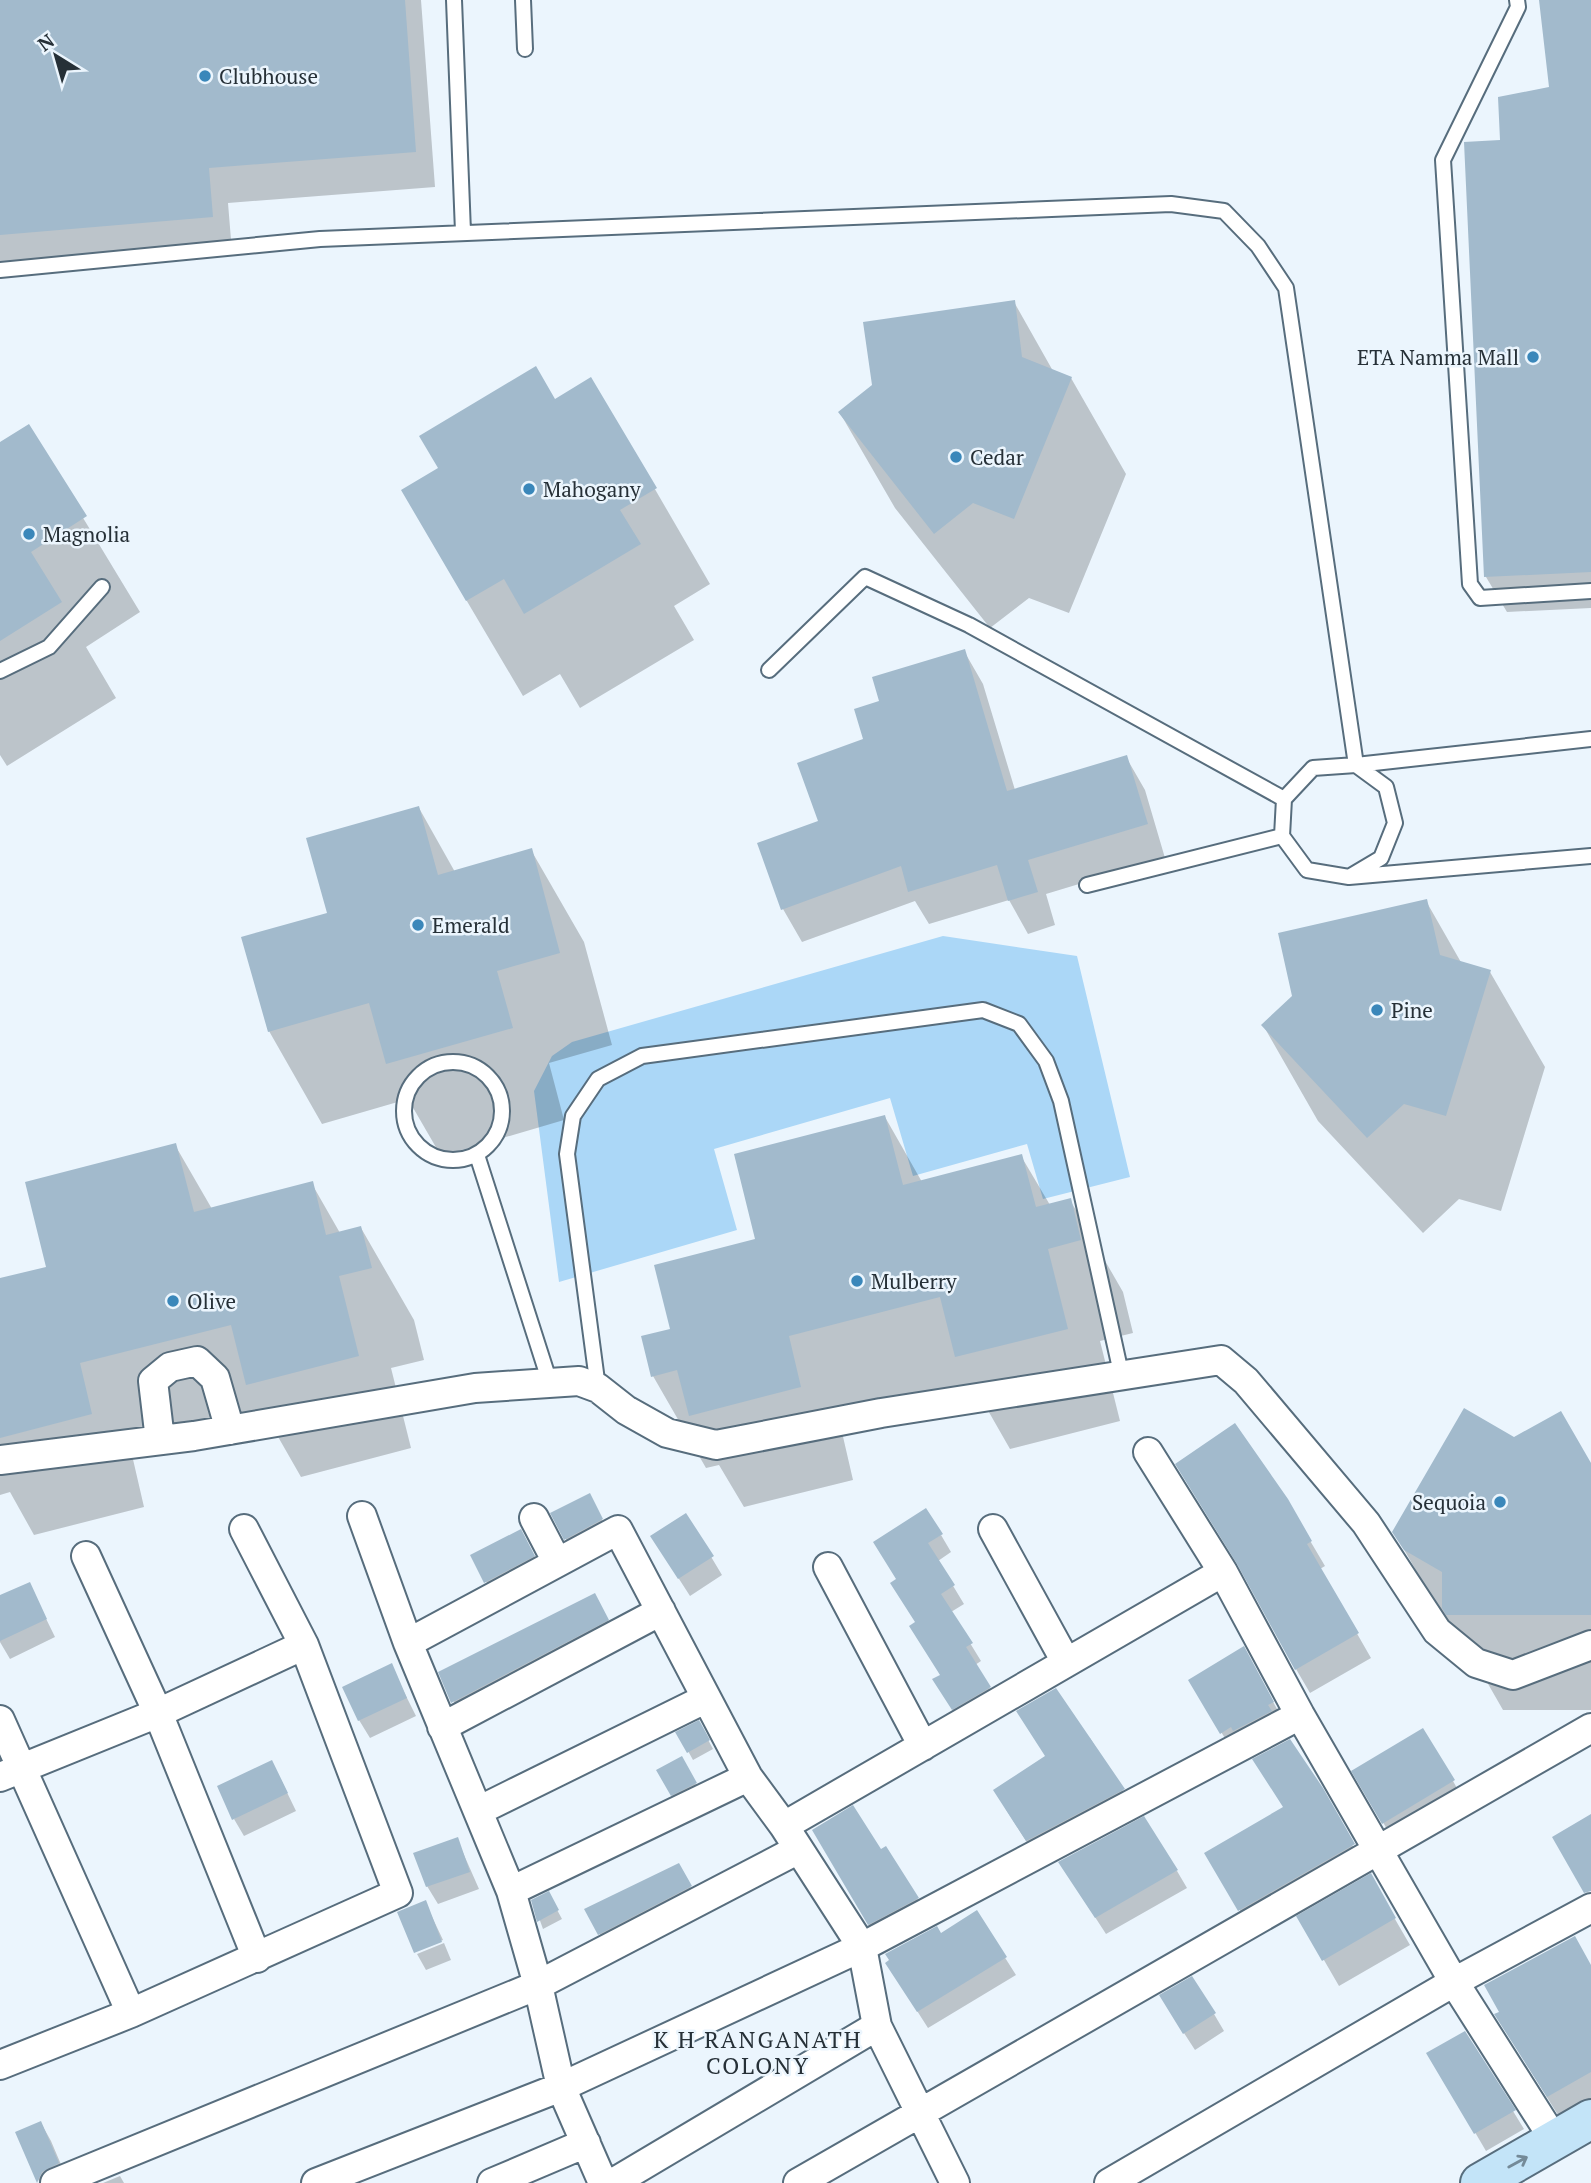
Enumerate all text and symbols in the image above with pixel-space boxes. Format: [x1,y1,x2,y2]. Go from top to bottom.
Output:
north arrow [21,21,91,91]
text: N [32,27,59,56]
place label: Clubhouse [219,62,318,90]
marker: Clubhouse [197,68,213,84]
place label: ETA Namma Mall [1357,343,1519,371]
marker: ETA Namma Mall [1525,349,1541,365]
place label: Cedar [970,443,1024,471]
marker: Cedar [948,449,964,465]
place label: Mahogany [543,475,641,503]
marker: Mahogany [521,481,537,497]
place label: Magnolia [43,520,131,548]
marker: Magnolia [21,526,37,542]
place label: Emerald [432,911,510,939]
marker: Emerald [410,917,426,933]
place label: Pine [1391,996,1433,1024]
marker: Pine [1369,1002,1385,1018]
place label: Mulberry [871,1267,957,1295]
marker: Mulberry [849,1273,865,1289]
place label: Olive [187,1287,236,1315]
marker: Olive [165,1293,181,1309]
place label: Sequoia [1412,1488,1486,1516]
marker: Sequoia [1492,1494,1508,1510]
district label: K H RANGANATH COLONY [653,2024,863,2081]
one-way arrow [1507,2155,1527,2169]

